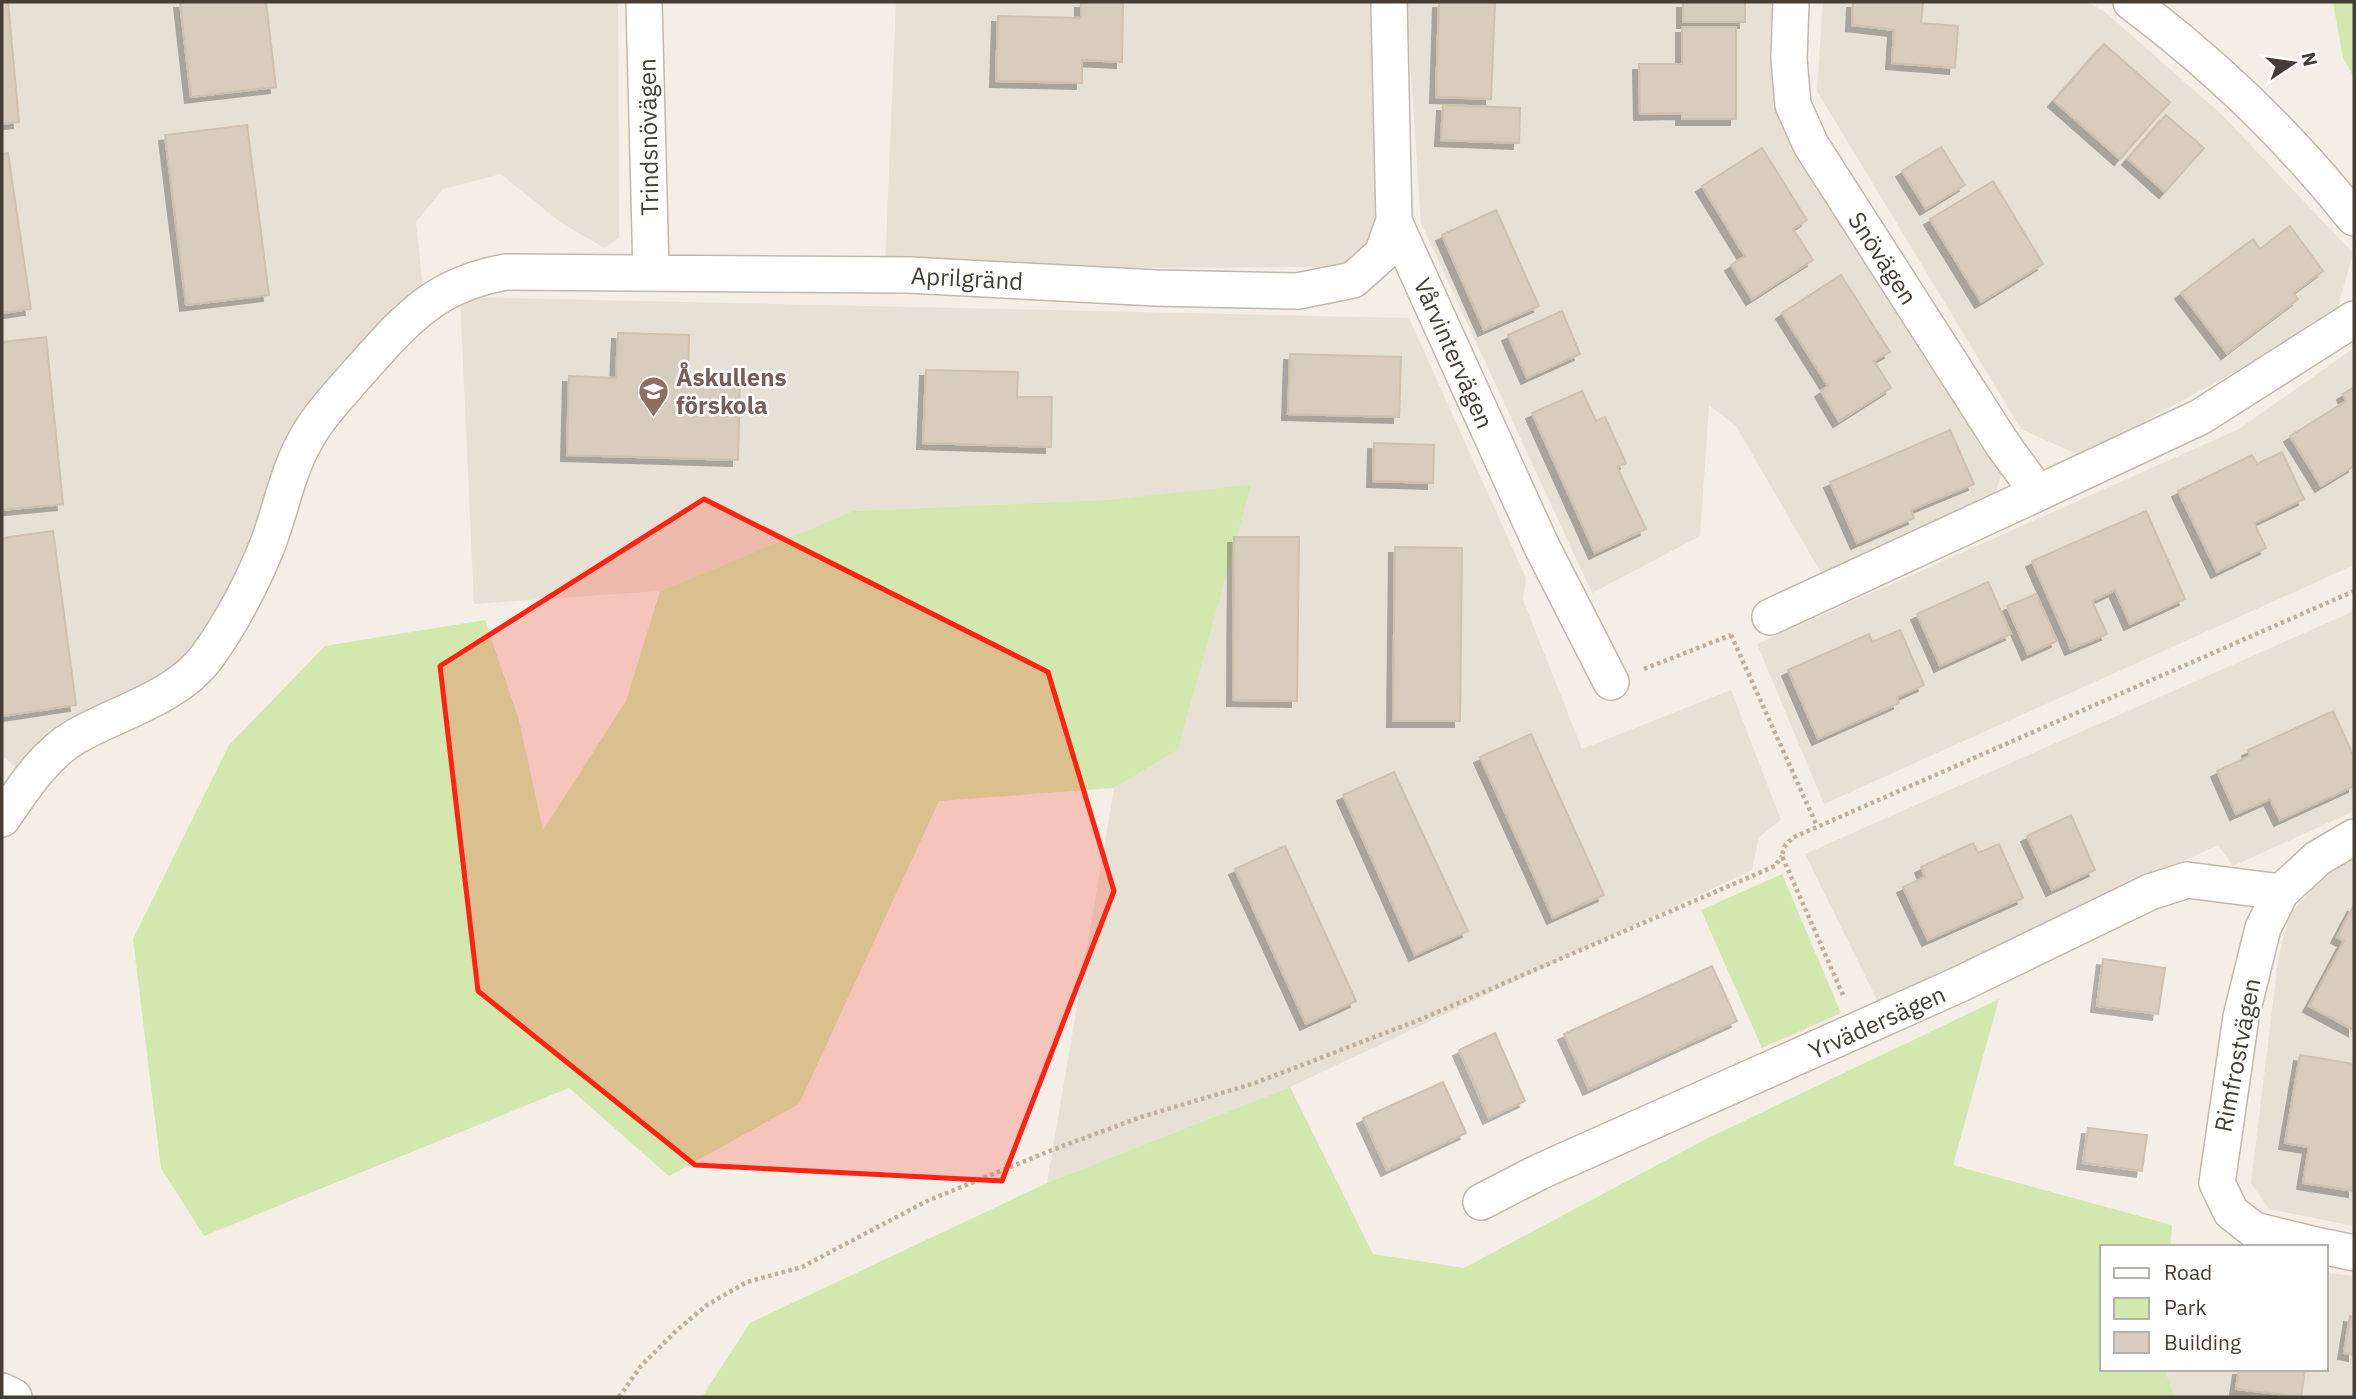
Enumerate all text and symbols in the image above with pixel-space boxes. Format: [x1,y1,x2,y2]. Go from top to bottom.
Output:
north arrow [2258,28,2328,98]
text: N [2296,50,2323,69]
street label: Trindsnövägen [631,58,665,216]
street label: Snövägen [1841,205,1925,311]
street label: Aprilgränd [910,259,1024,297]
street label: Vårvintervägen [1407,273,1501,433]
place label: Åskullens förskola [676,361,787,421]
school or university icon: Åskullens förskola [636,374,670,418]
street label: Rimfrostvägen [2206,975,2268,1135]
street label: Yrvädersägen [1804,978,1950,1066]
legend [2100,1245,2328,1371]
text: Road [2164,1258,2212,1286]
text: Park [2164,1293,2207,1321]
text: Building [2164,1328,2241,1356]

